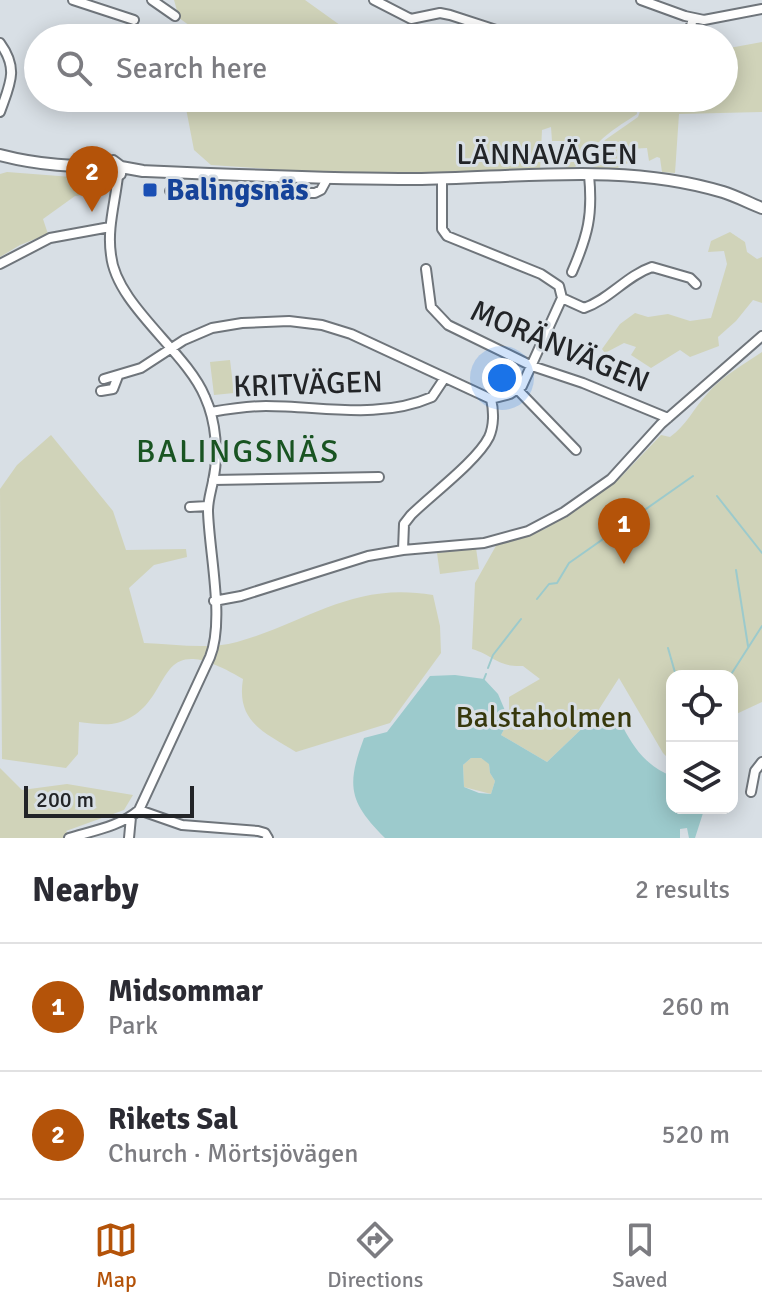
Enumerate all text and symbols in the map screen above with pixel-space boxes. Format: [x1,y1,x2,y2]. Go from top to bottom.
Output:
search box [24,24,738,112]
icon: search [52,46,96,90]
text: Search here [116,50,267,87]
street label: LÄNNAVÄGEN [456,136,638,173]
pin: 2 [66,146,118,212]
place label: Balingsnäs [166,172,309,209]
marker: Balingsnäs [141,181,159,199]
street label: MORÄNVÄGEN [465,292,655,401]
your location [482,358,522,398]
street label: KRITVÄGEN [233,363,384,406]
district label: BALINGSNÄS [136,432,340,471]
pin: 1 [598,498,650,564]
map controls [666,670,738,814]
button: locate [666,670,738,742]
park label: Balstaholmen [455,699,633,736]
button: layers [666,742,738,814]
scale bar [24,782,194,818]
text: 200 m [36,786,94,813]
text: Nearby [32,869,139,911]
text: 2 results [635,874,730,906]
text: Midsommar [108,973,263,1010]
text: 1 [51,991,65,1023]
text: 260 m [661,991,730,1023]
text: Park [108,1010,158,1042]
text: Rikets Sal [108,1101,238,1138]
text: 2 [51,1119,65,1151]
text: 520 m [661,1119,730,1151]
text: Church · Mörtsjövägen [108,1138,358,1170]
tab: Map [94,1218,138,1293]
tab: Directions [327,1218,423,1293]
tab: Saved [612,1218,668,1293]

